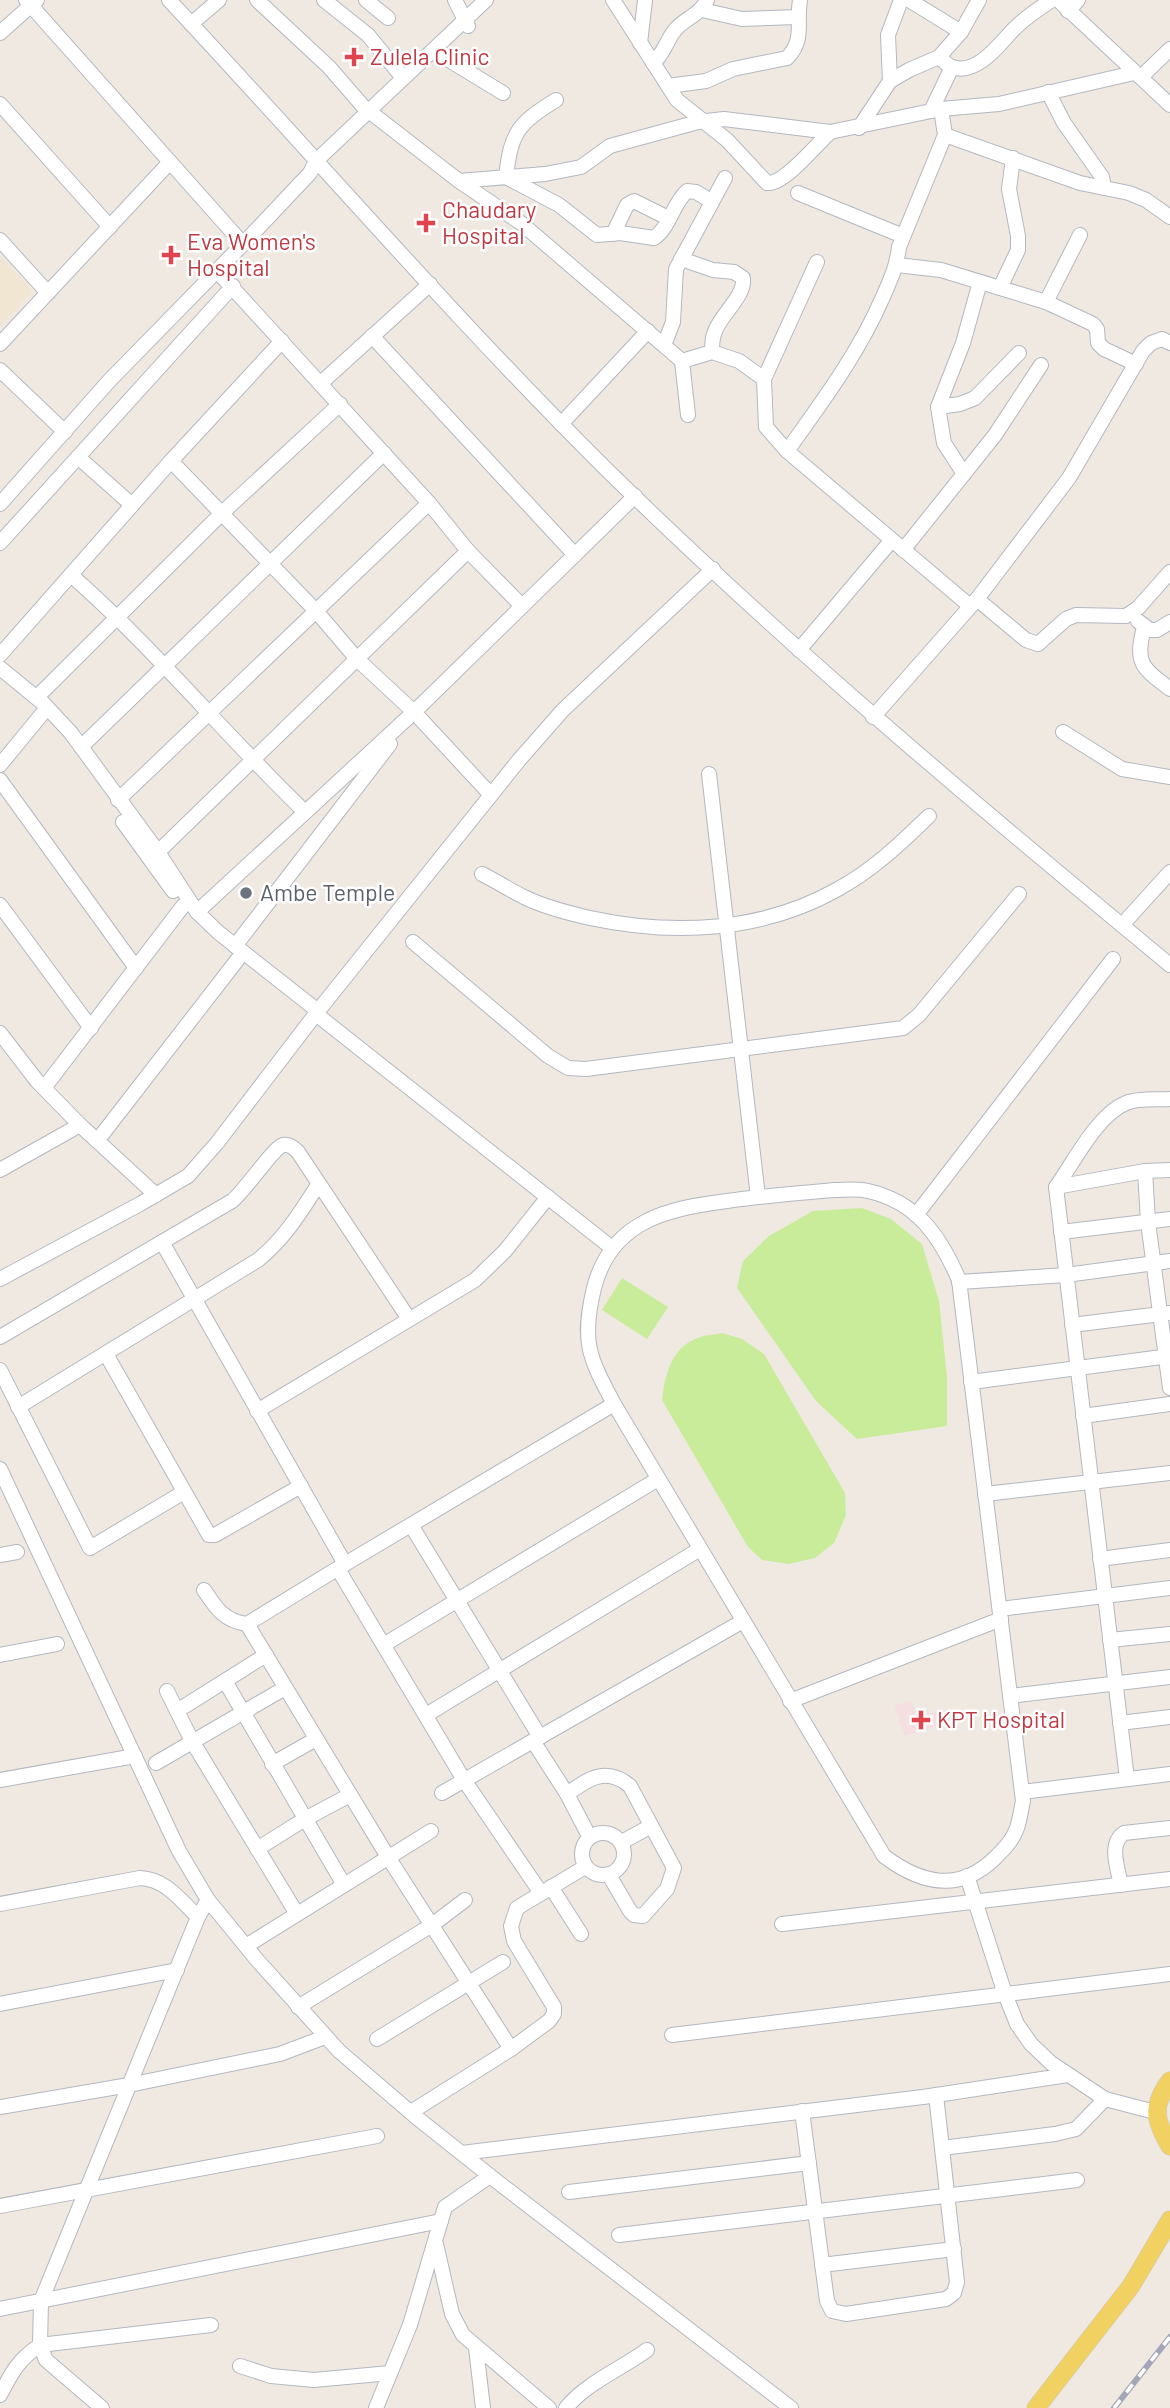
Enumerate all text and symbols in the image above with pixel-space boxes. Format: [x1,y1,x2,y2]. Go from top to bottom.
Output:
place label: Zulela Clinic [370,42,490,70]
marker: Zulela Clinic [344,47,364,67]
place label: Chaudary Hospital [442,195,537,249]
marker: Chaudary Hospital [416,213,436,233]
place label: Eva Women's Hospital [187,227,316,281]
marker: Eva Women's Hospital [161,245,181,265]
place label: Ambe Temple [260,878,395,906]
marker: Ambe Temple [238,885,254,901]
place label: KPT Hospital [937,1705,1065,1733]
marker: KPT Hospital [911,1710,931,1730]

